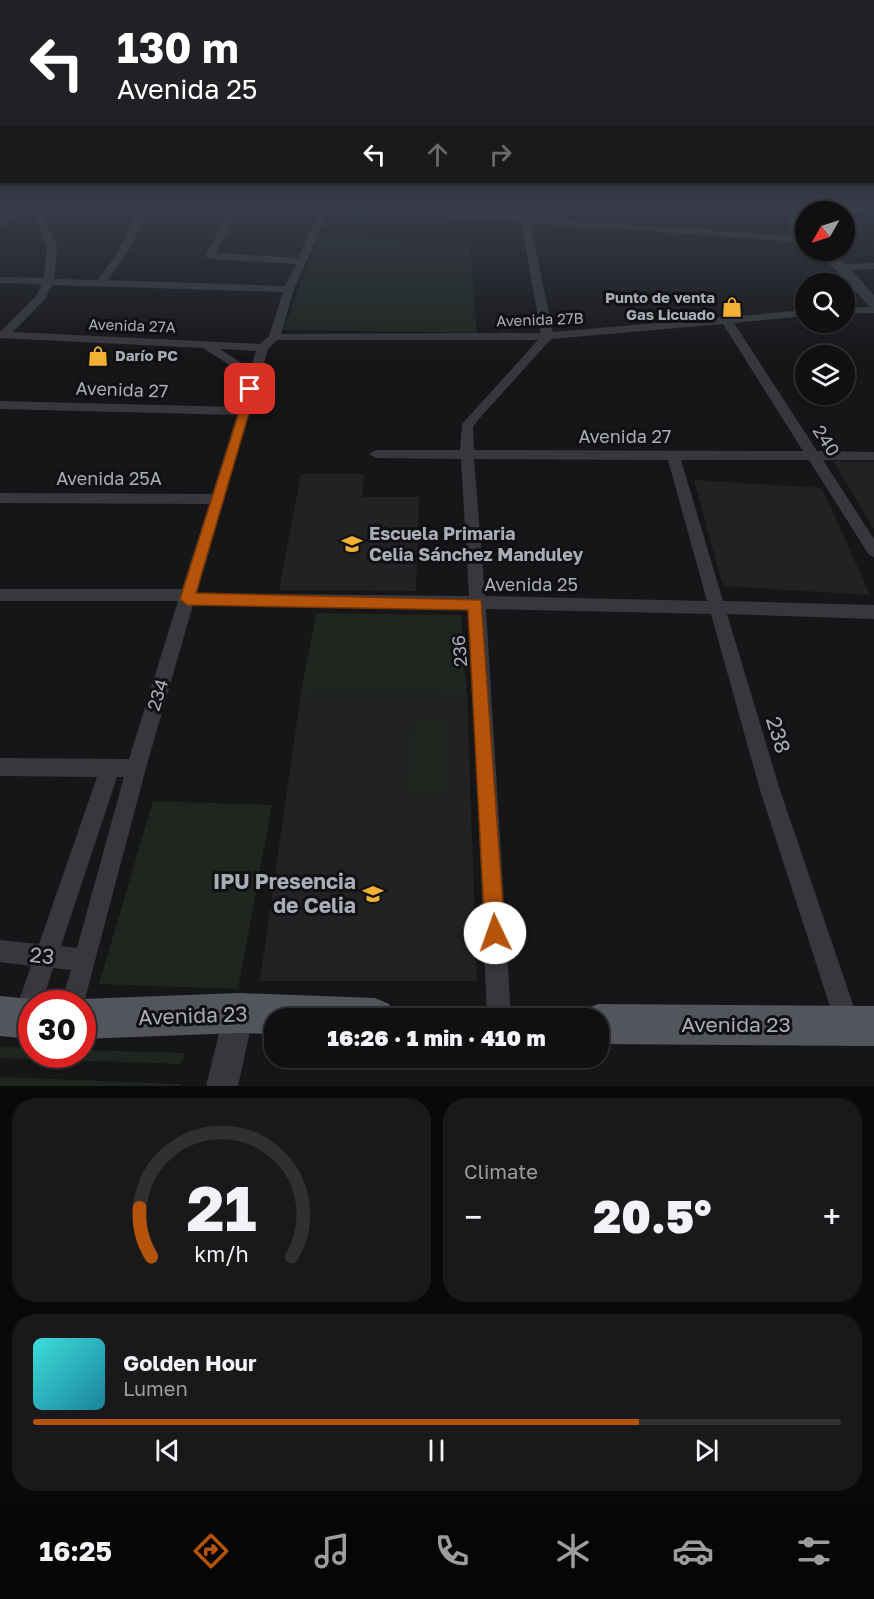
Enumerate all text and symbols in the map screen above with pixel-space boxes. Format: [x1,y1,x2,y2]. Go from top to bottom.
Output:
text: 130 m [117,22,239,72]
icon: left [18,24,96,102]
text: Avenida 25 [117,73,257,105]
icon: left [358,138,391,171]
icon: ahead [421,138,454,171]
icon: right [484,138,517,171]
north arrow [795,201,855,261]
map controls [795,201,855,405]
button: search [795,273,855,333]
place label: Punto de venta Gas Licuado [605,288,715,323]
shop icon: Punto de venta Gas Licuado [720,295,744,319]
street label: Avenida 27B [496,308,584,330]
street label: Avenida 27A [88,314,176,336]
shop icon: Darío PC [86,344,110,368]
button: layers [795,345,855,405]
place label: Darío PC [115,346,178,364]
pin [224,363,275,414]
icon: arrive [233,372,266,405]
street label: Avenida 27 [75,376,169,402]
street label: 240 [809,421,845,460]
street label: Avenida 27 [579,425,671,447]
street label: Avenida 25A [56,467,162,489]
place label: Escuela Primaria Celia Sánchez Manduley [369,522,583,565]
school or university icon: Escuela Primaria Celia Sánchez Manduley [340,532,364,556]
street label: Avenida 25 [484,573,578,595]
street label: 236 [447,634,471,668]
street label: 234 [142,676,172,713]
street label: 238 [761,713,797,756]
place label: IPU Presencia de Celia [213,868,356,918]
school or university icon: IPU Presencia de Celia [361,882,385,906]
position arrow [463,901,527,965]
street label: 23 [29,941,56,969]
speed limit sign: 30 [18,990,96,1068]
street label: Avenida 23 [138,1000,248,1030]
street label: Avenida 23 [681,1011,791,1037]
text: 16:26 · 1 min · 410 m [327,1024,546,1051]
text: Climate [464,1159,538,1183]
text: 21 [186,1170,257,1245]
text: 20.5° [593,1189,712,1243]
text: − [464,1197,482,1236]
text: + [823,1197,841,1236]
text: km/h [194,1241,249,1267]
text: Golden Hour [123,1349,257,1376]
text: Lumen [123,1376,188,1400]
icon: previous [151,1434,184,1467]
icon: pause [420,1434,453,1467]
icon: next [690,1434,723,1467]
icon: directions [190,1530,232,1572]
icon: music [311,1530,353,1572]
icon: phone [431,1530,473,1572]
icon: climate [552,1530,594,1572]
icon: car [672,1530,714,1572]
icon: filters [793,1530,835,1572]
text: 16:25 [39,1535,112,1567]

